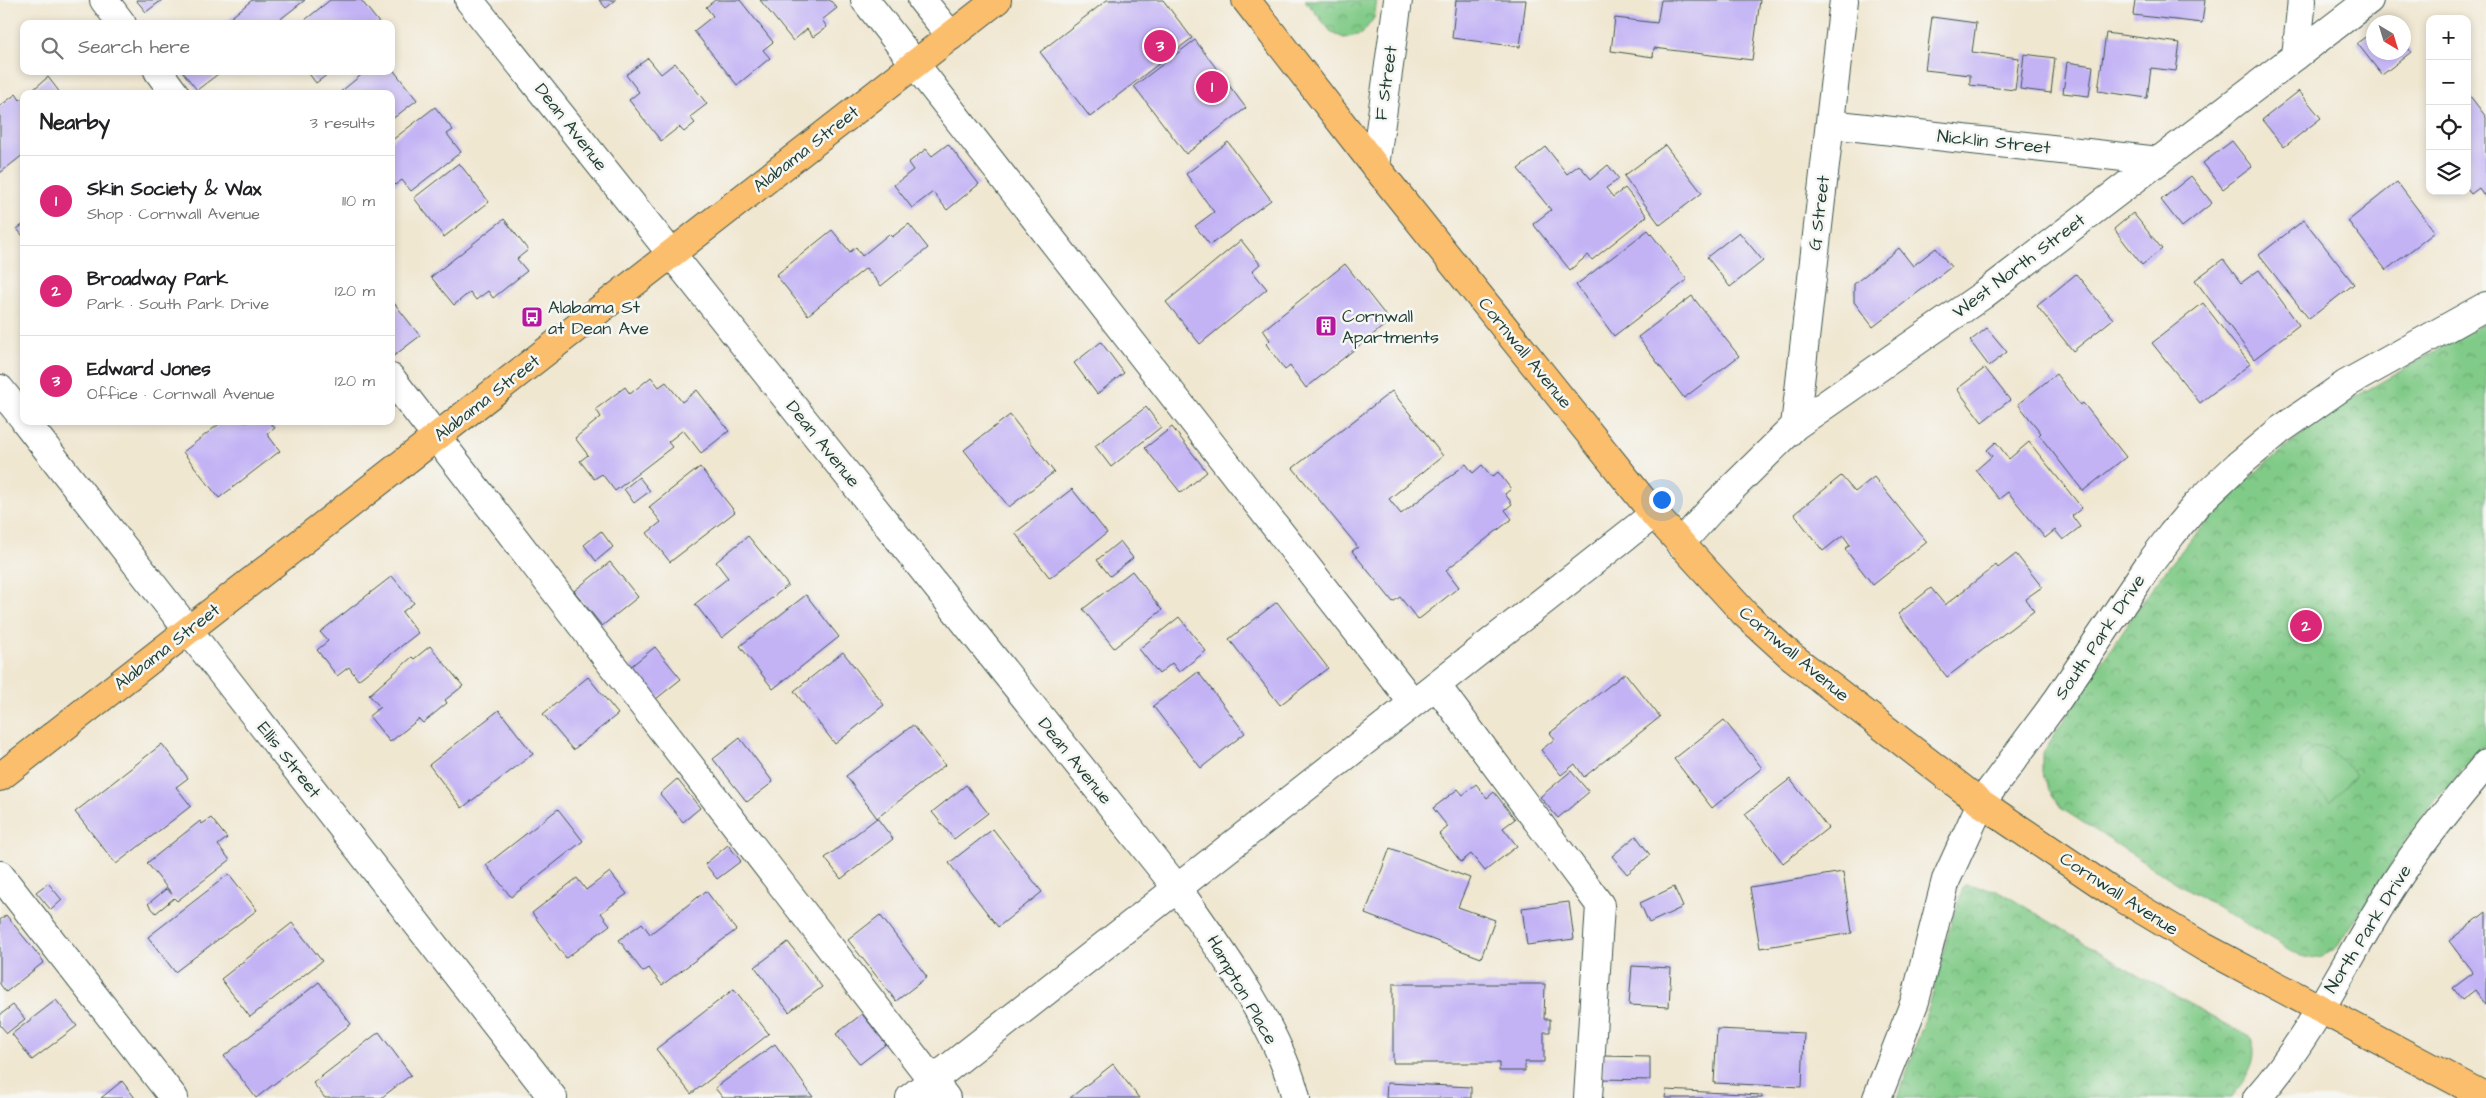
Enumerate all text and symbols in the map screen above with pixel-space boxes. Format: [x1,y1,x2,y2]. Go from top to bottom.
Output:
north arrow [2366,15,2411,60]
map controls [2426,15,2471,195]
button: + [2426,15,2471,60]
search box [20,20,395,75]
pin: 3 [1144,27,1176,65]
icon: search [38,34,66,62]
text: Search here [78,34,190,61]
street label: F Street [1368,43,1404,122]
button: − [2426,60,2471,105]
pin: 1 [1196,68,1228,106]
street label: Dean Avenue [529,78,613,176]
street label: Alabama Street [748,99,865,198]
button: locate [2426,105,2471,150]
text: Nearby [40,108,110,137]
text: 3 results [310,112,375,134]
street label: Nicklin Street [1936,124,2053,160]
button: layers [2426,150,2471,195]
street label: G Street [1802,173,1836,252]
text: Skin Society & Wax [87,176,261,203]
text: 1 [55,190,57,212]
text: 110 m [342,190,375,212]
text: Shop · Cornwall Avenue [87,203,260,225]
street label: West North Street [1947,207,2091,324]
text: Broadway Park [87,266,228,293]
text: 2 [51,280,61,302]
text: 120 m [335,280,375,302]
street label: Cornwall Avenue [1472,292,1578,414]
text: Park · South Park Drive [87,293,269,315]
place label: Alabama St at Dean Ave [548,295,649,341]
place label: Cornwall Apartments [1342,304,1439,350]
bus stop icon: Alabama St at Dean Ave [520,305,544,329]
building icon: Cornwall Apartments [1314,314,1338,338]
street label: Alabama Street [429,348,546,447]
text: Edward Jones [87,356,211,383]
text: 3 [52,370,60,392]
text: 120 m [335,370,375,392]
text: Office · Cornwall Avenue [87,383,275,405]
street label: Dean Avenue [780,395,866,493]
your location [1649,487,1675,513]
street label: South Park Drive [2049,569,2151,705]
street label: Alabama Street [109,597,226,696]
street label: Cornwall Avenue [1734,600,1855,708]
pin: 2 [2290,607,2322,645]
street label: Dean Avenue [1032,712,1118,810]
street label: Ellis Street [251,717,327,804]
street label: Cornwall Avenue [2055,846,2183,942]
street label: North Park Drive [2318,860,2418,998]
street label: Hampton Place [1201,931,1284,1049]

